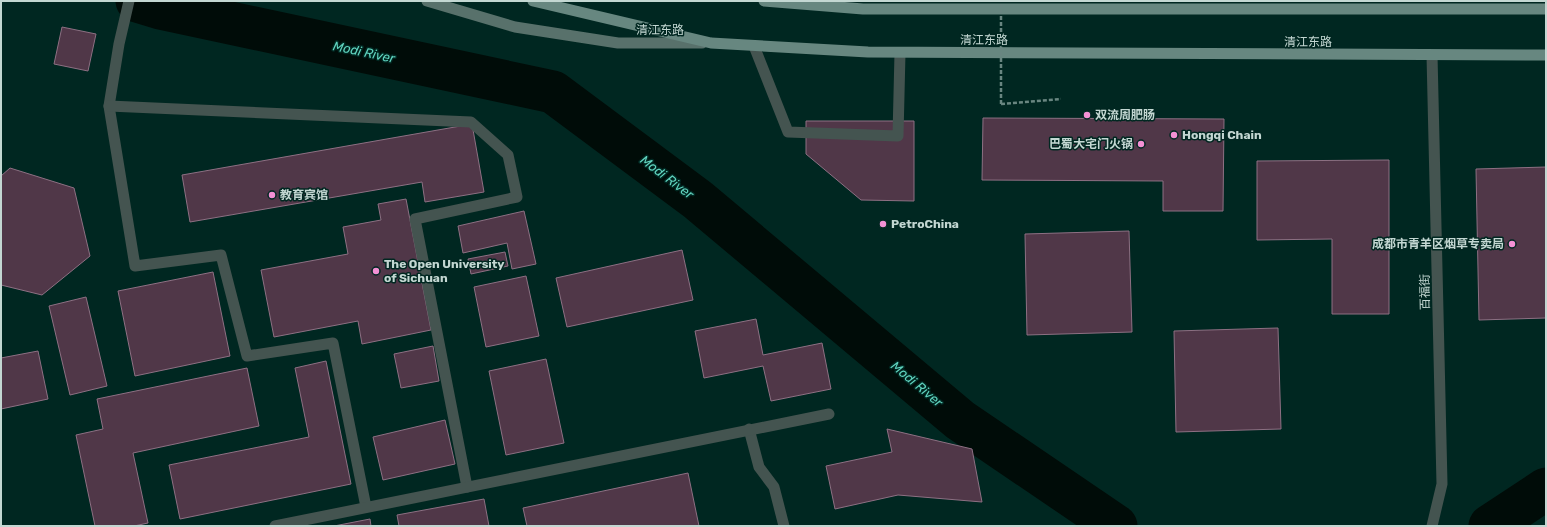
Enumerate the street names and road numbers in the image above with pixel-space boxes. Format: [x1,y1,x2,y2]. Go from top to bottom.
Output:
street label: 清江东路 [636,23,684,37]
street label: 清江东路 [960,33,1008,47]
street label: 清江东路 [1284,35,1332,49]
street label: 百福街 [1418,274,1432,310]

